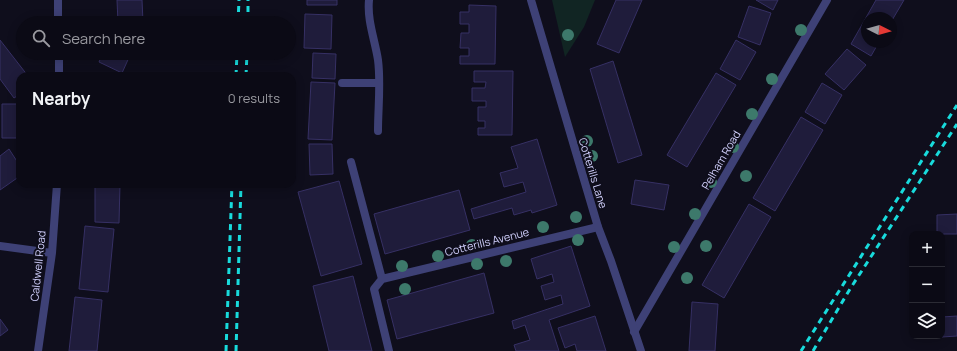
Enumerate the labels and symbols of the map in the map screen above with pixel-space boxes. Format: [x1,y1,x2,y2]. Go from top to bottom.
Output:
north arrow [861,12,897,48]
street label: Pelham Road [698,127,744,192]
street label: Cotterills Lane [576,136,612,211]
street label: Cotterills Avenue [443,224,531,259]
street label: Caldwell Road [26,230,49,302]

